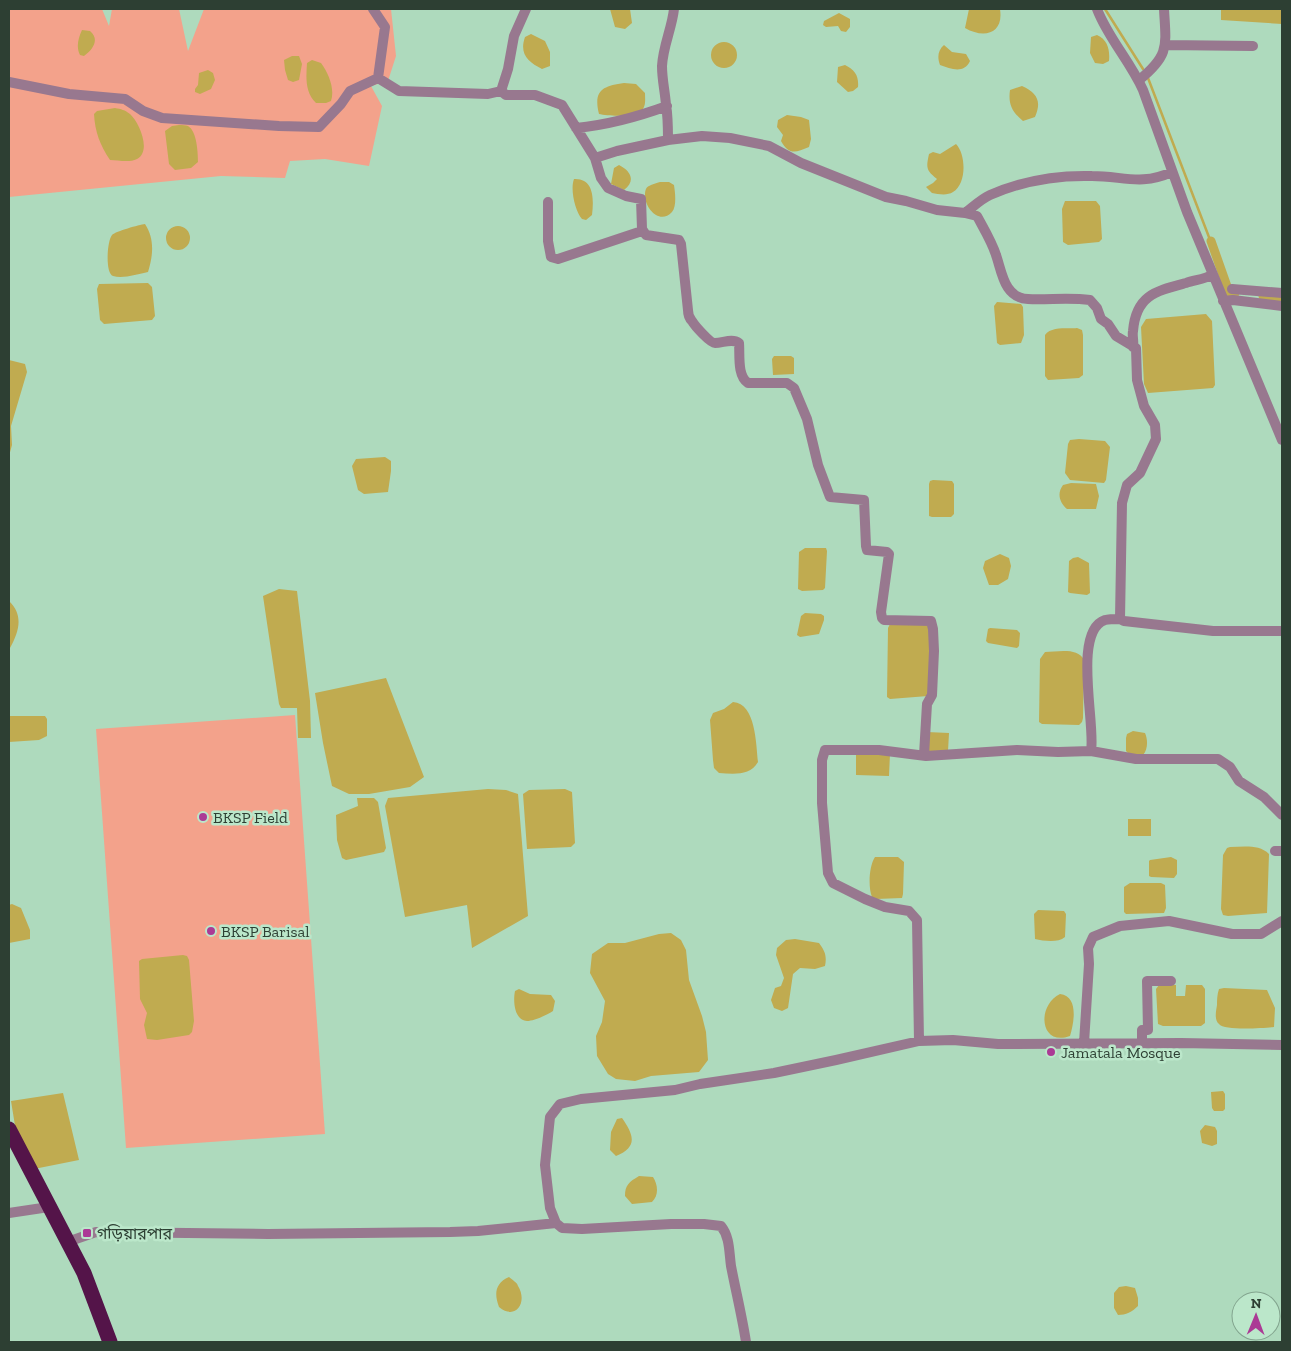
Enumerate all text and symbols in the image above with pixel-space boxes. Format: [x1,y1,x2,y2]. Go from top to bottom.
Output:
place label: BKSP Field [213,808,288,827]
marker: BKSP Field [197,811,209,823]
place label: BKSP Barisal [221,922,310,941]
marker: BKSP Barisal [205,925,217,937]
place label: Jamatala Mosque [1061,1043,1180,1062]
marker: Jamatala Mosque [1045,1046,1057,1058]
place label: গড়িয়ারপার [97,1224,173,1243]
marker: গড়িয়ারপার [81,1227,93,1239]
north arrow [1231,1291,1281,1341]
text: N [1251,1295,1262,1312]

